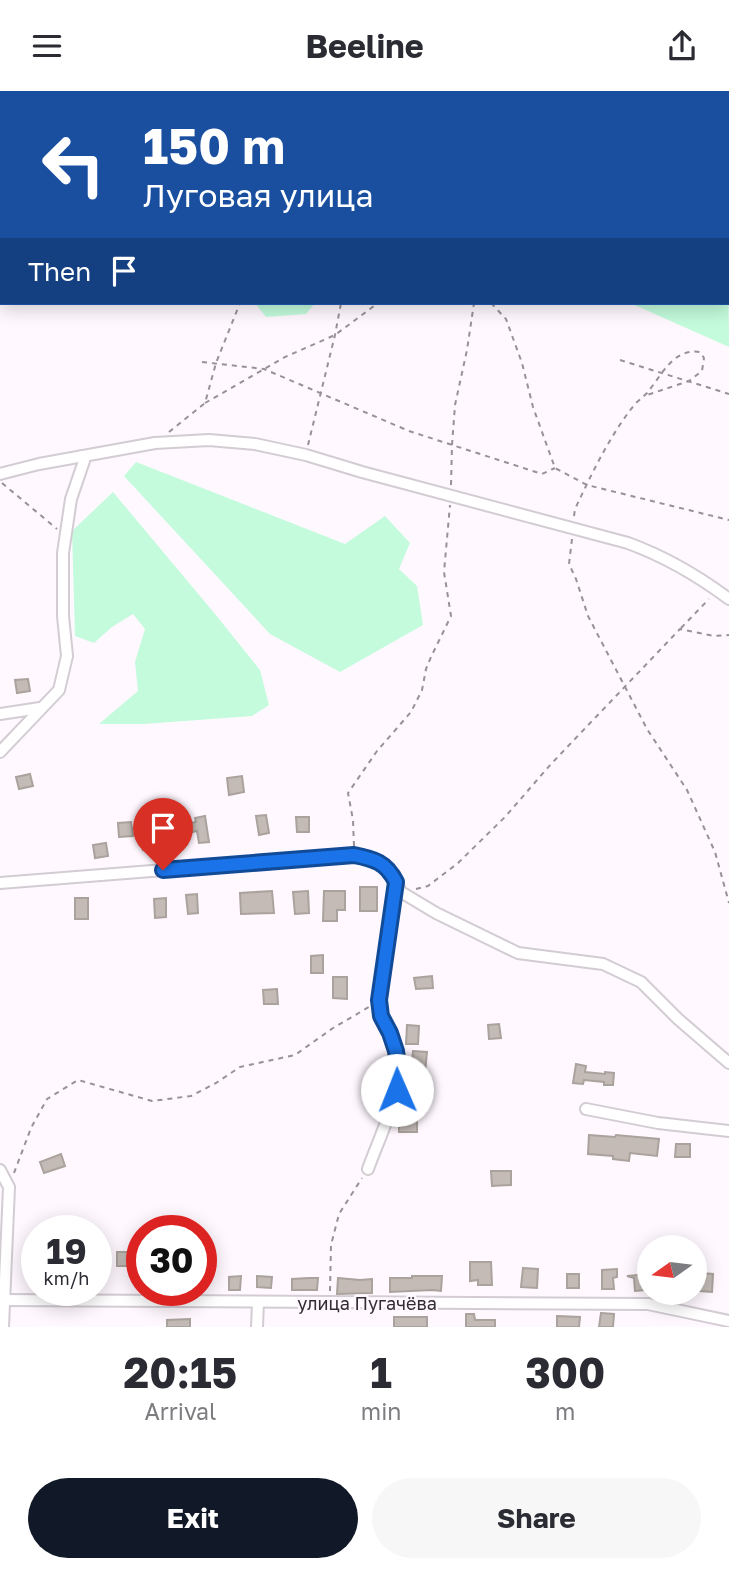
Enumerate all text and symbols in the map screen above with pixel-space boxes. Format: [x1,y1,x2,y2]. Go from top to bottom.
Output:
icon: menu [28,27,66,65]
text: Beeline [305,27,424,65]
icon: share [663,27,701,65]
text: 150 m [143,116,285,175]
icon: left [28,119,119,210]
text: Луговая улица [143,176,374,214]
icon: arrive [105,252,143,290]
text: Then [28,256,91,287]
pin [133,798,193,870]
icon: arrive [144,809,182,847]
position arrow [360,1053,434,1127]
speed limit sign: 30 [126,1215,217,1306]
text: 19 [46,1230,87,1272]
north arrow [637,1235,707,1305]
map controls [637,1235,707,1305]
text: km/h [44,1267,89,1289]
street label: улица Пугачёва [297,1292,437,1314]
text: 20:15 [124,1347,237,1397]
text: 1 [370,1347,392,1397]
text: 300 [525,1347,605,1397]
text: Arrival [144,1397,216,1425]
text: min [361,1397,402,1425]
text: m [555,1397,575,1425]
button: Exit [28,1478,358,1558]
button: Share [372,1478,701,1558]

